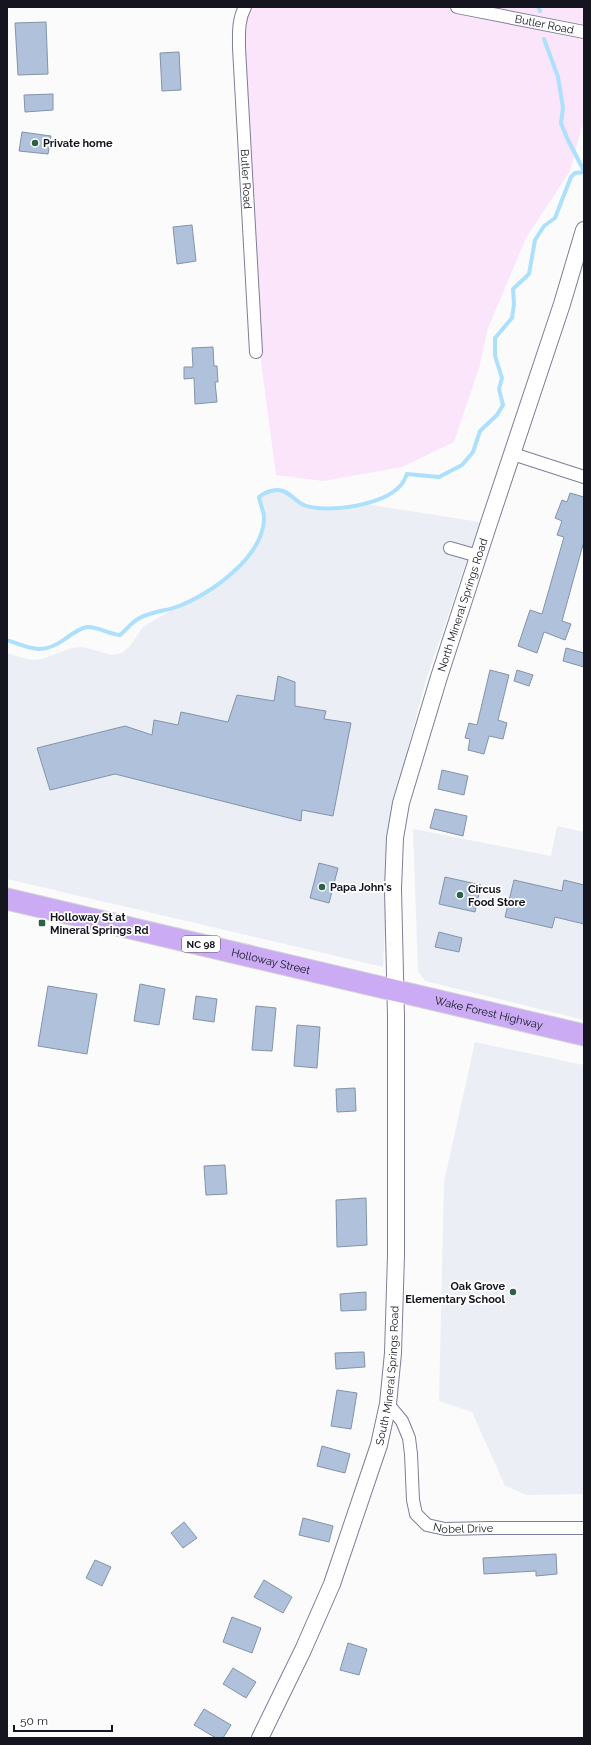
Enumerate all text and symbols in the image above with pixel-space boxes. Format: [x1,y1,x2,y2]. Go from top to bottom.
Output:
street label: Butler Road [514,13,575,37]
place label: Private home [43,137,113,150]
marker: Private home [30,138,40,148]
street label: Butler Road [238,149,254,209]
street label: North Mineral Springs Road [435,537,491,673]
place label: Papa John's [330,881,392,894]
marker: Papa John's [317,882,327,892]
place label: Circus Food Store [468,883,526,909]
marker: Circus Food Store [455,890,465,900]
place label: Holloway St at Mineral Springs Rd [50,911,149,937]
marker: Holloway St at Mineral Springs Rd [37,918,47,928]
road number: NC 98 [182,936,220,952]
street label: Holloway Street [230,946,312,977]
street label: Wake Forest Highway [433,994,544,1032]
place label: Oak Grove Elementary School [405,1280,506,1306]
marker: Oak Grove Elementary School [508,1287,518,1297]
street label: South Mineral Springs Road [373,1305,401,1447]
street label: Nobel Drive [432,1521,494,1537]
scale bar [14,1707,112,1733]
text: 50 m [20,1714,48,1728]

